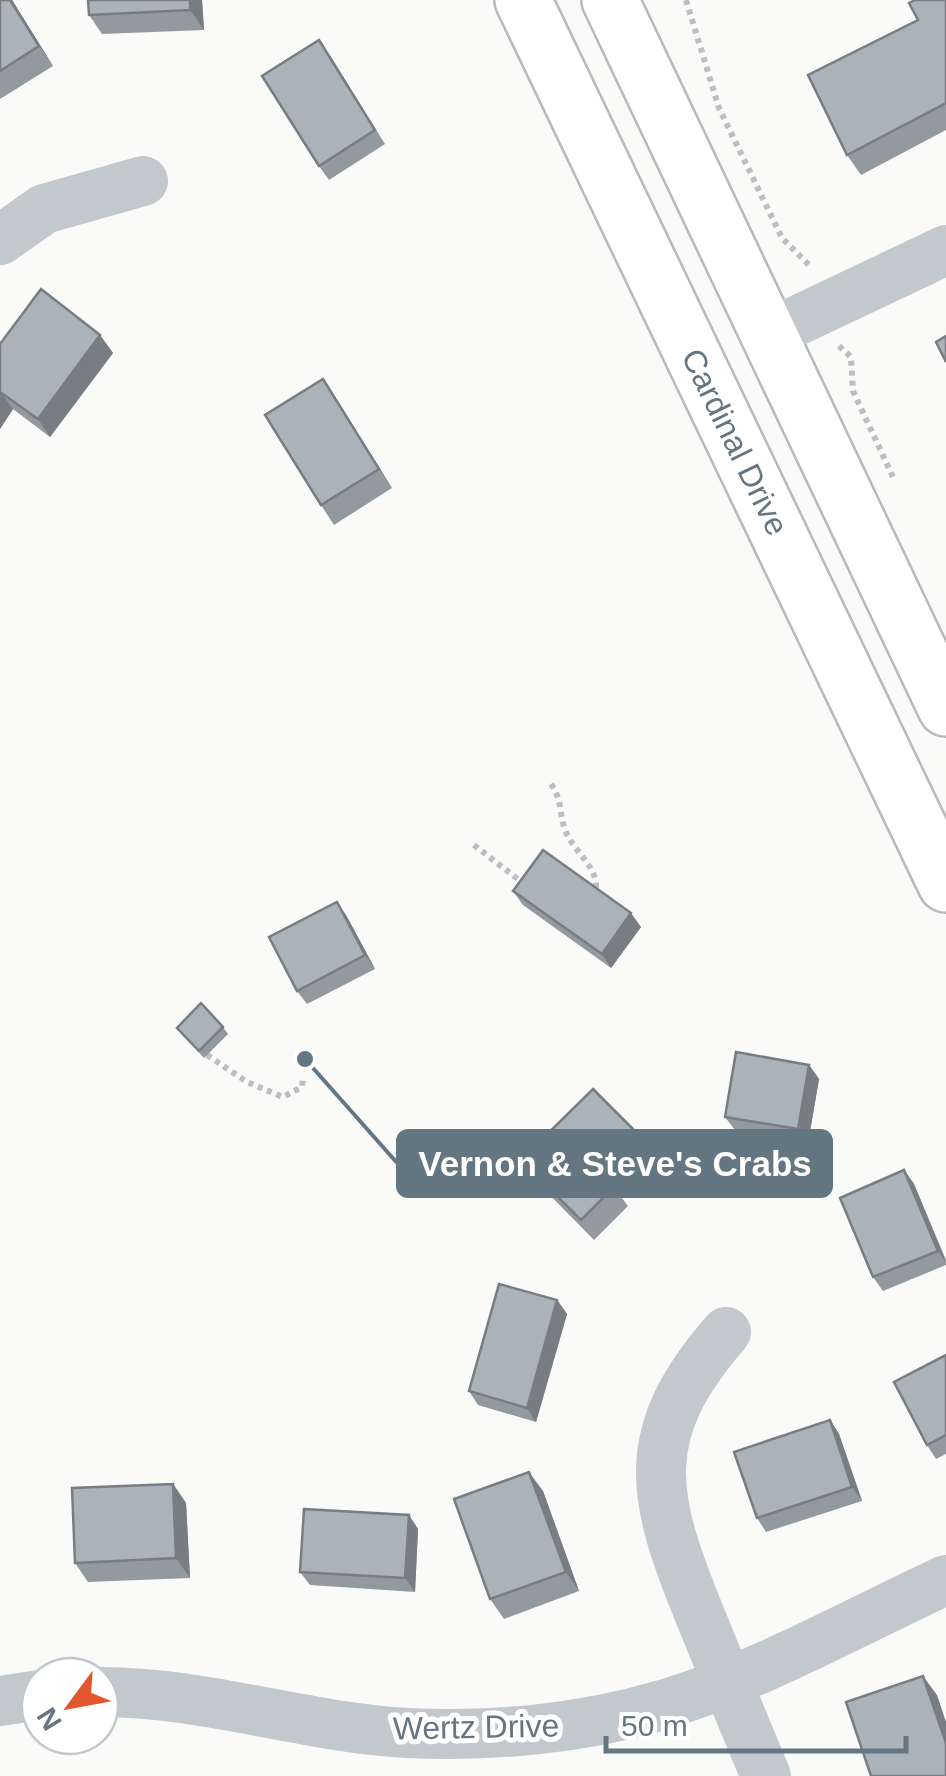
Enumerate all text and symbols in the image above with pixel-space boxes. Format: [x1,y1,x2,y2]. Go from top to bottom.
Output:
street label: Cardinal Drive [674,343,796,541]
callout: Vernon & Steve's Crabs [398,1131,831,1196]
text: Vernon & Steve's Crabs [418,1144,812,1183]
north arrow [20,1656,120,1756]
scale bar [606,1691,906,1753]
text: N [31,1702,68,1736]
street label: Wertz Drive [392,1708,560,1746]
text: 50 m [621,1709,688,1742]

